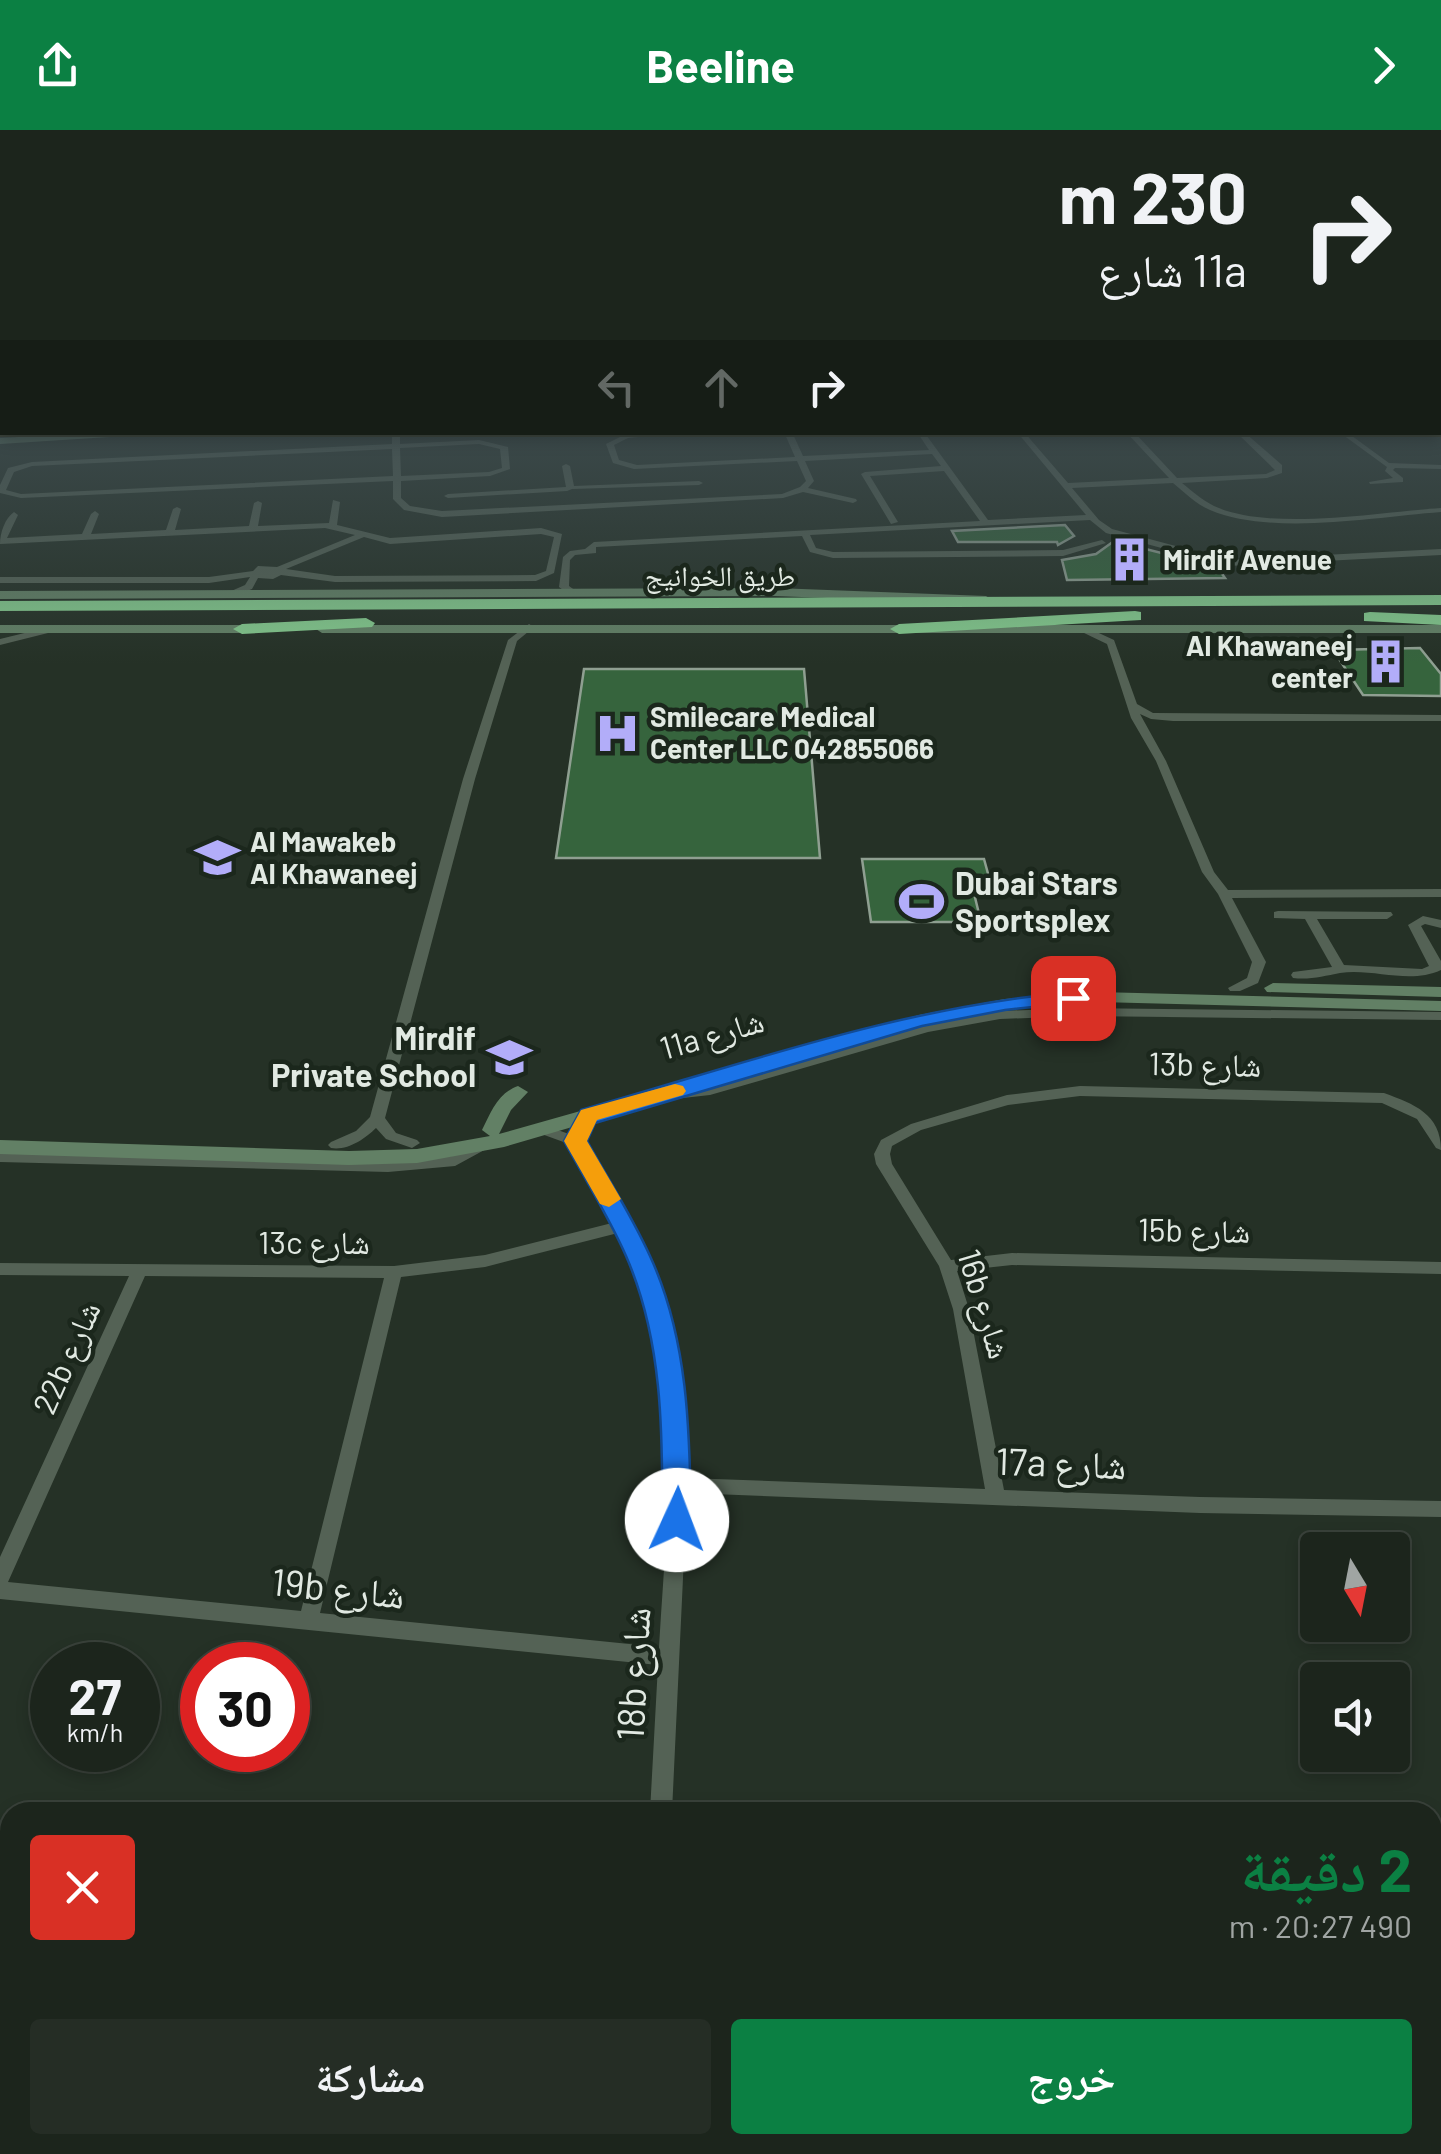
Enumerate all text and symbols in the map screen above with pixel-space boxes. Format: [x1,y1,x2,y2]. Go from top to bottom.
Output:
icon: share [30,38,85,93]
text: Beeline [646,38,795,92]
icon: forward [1356,38,1411,93]
text: 230 m [1059,154,1247,238]
icon: right [1282,170,1412,300]
text: 11a شارع [1098,242,1247,296]
icon: left [589,360,644,415]
icon: ahead [694,360,749,415]
icon: right [799,360,854,415]
building icon: Mirdif Avenue [1106,536,1154,584]
place label: Mirdif Avenue [1163,542,1332,576]
street label: طريق الخوانيج [645,558,795,594]
place label: Al Khawaneej center [1186,628,1353,694]
building icon: Al Khawaneej center [1362,638,1410,686]
place label: Smilecare Medical Center LLC 042855066 [650,699,934,765]
hospital icon: Smilecare Medical Center LLC 042855066 [593,709,641,757]
place label: Al Mawakeb Al Khawaneej [250,824,417,890]
school or university icon: Al Mawakeb Al Khawaneej [193,834,241,882]
place label: Dubai Stars Sportsplex [955,863,1118,938]
sports icon: Dubai Stars Sportsplex [898,878,946,926]
pin [1031,956,1116,1041]
icon: arrive [1046,971,1101,1026]
street label: 11a شارع [655,1000,769,1069]
place label: Mirdif Private School [271,1018,476,1093]
school or university icon: Mirdif Private School [485,1033,533,1081]
street label: 13b شارع [1148,1043,1262,1086]
street label: 15b شارع [1137,1209,1251,1252]
street label: 13c شارع [258,1222,370,1263]
street label: 16b شارع [948,1244,1021,1364]
street label: 22b شارع [24,1295,109,1421]
street label: 17a شارع [995,1437,1127,1490]
position arrow [625,1468,729,1572]
north arrow [1300,1532,1410,1642]
map controls [1300,1532,1410,1772]
street label: 19b شارع [269,1557,407,1620]
street label: 18b شارع [606,1606,661,1742]
speed limit sign: 30 [180,1642,310,1772]
button: sound [1300,1662,1410,1772]
text: 27 [69,1665,121,1725]
text: km/h [67,1717,123,1747]
text: 2 دقيقة [1240,1832,1412,1904]
button: close [30,1835,135,1940]
text: 490 m · 20:27 [1229,1906,1412,1944]
button: مشاركة [30,2019,711,2134]
button: خروج [731,2019,1412,2134]

